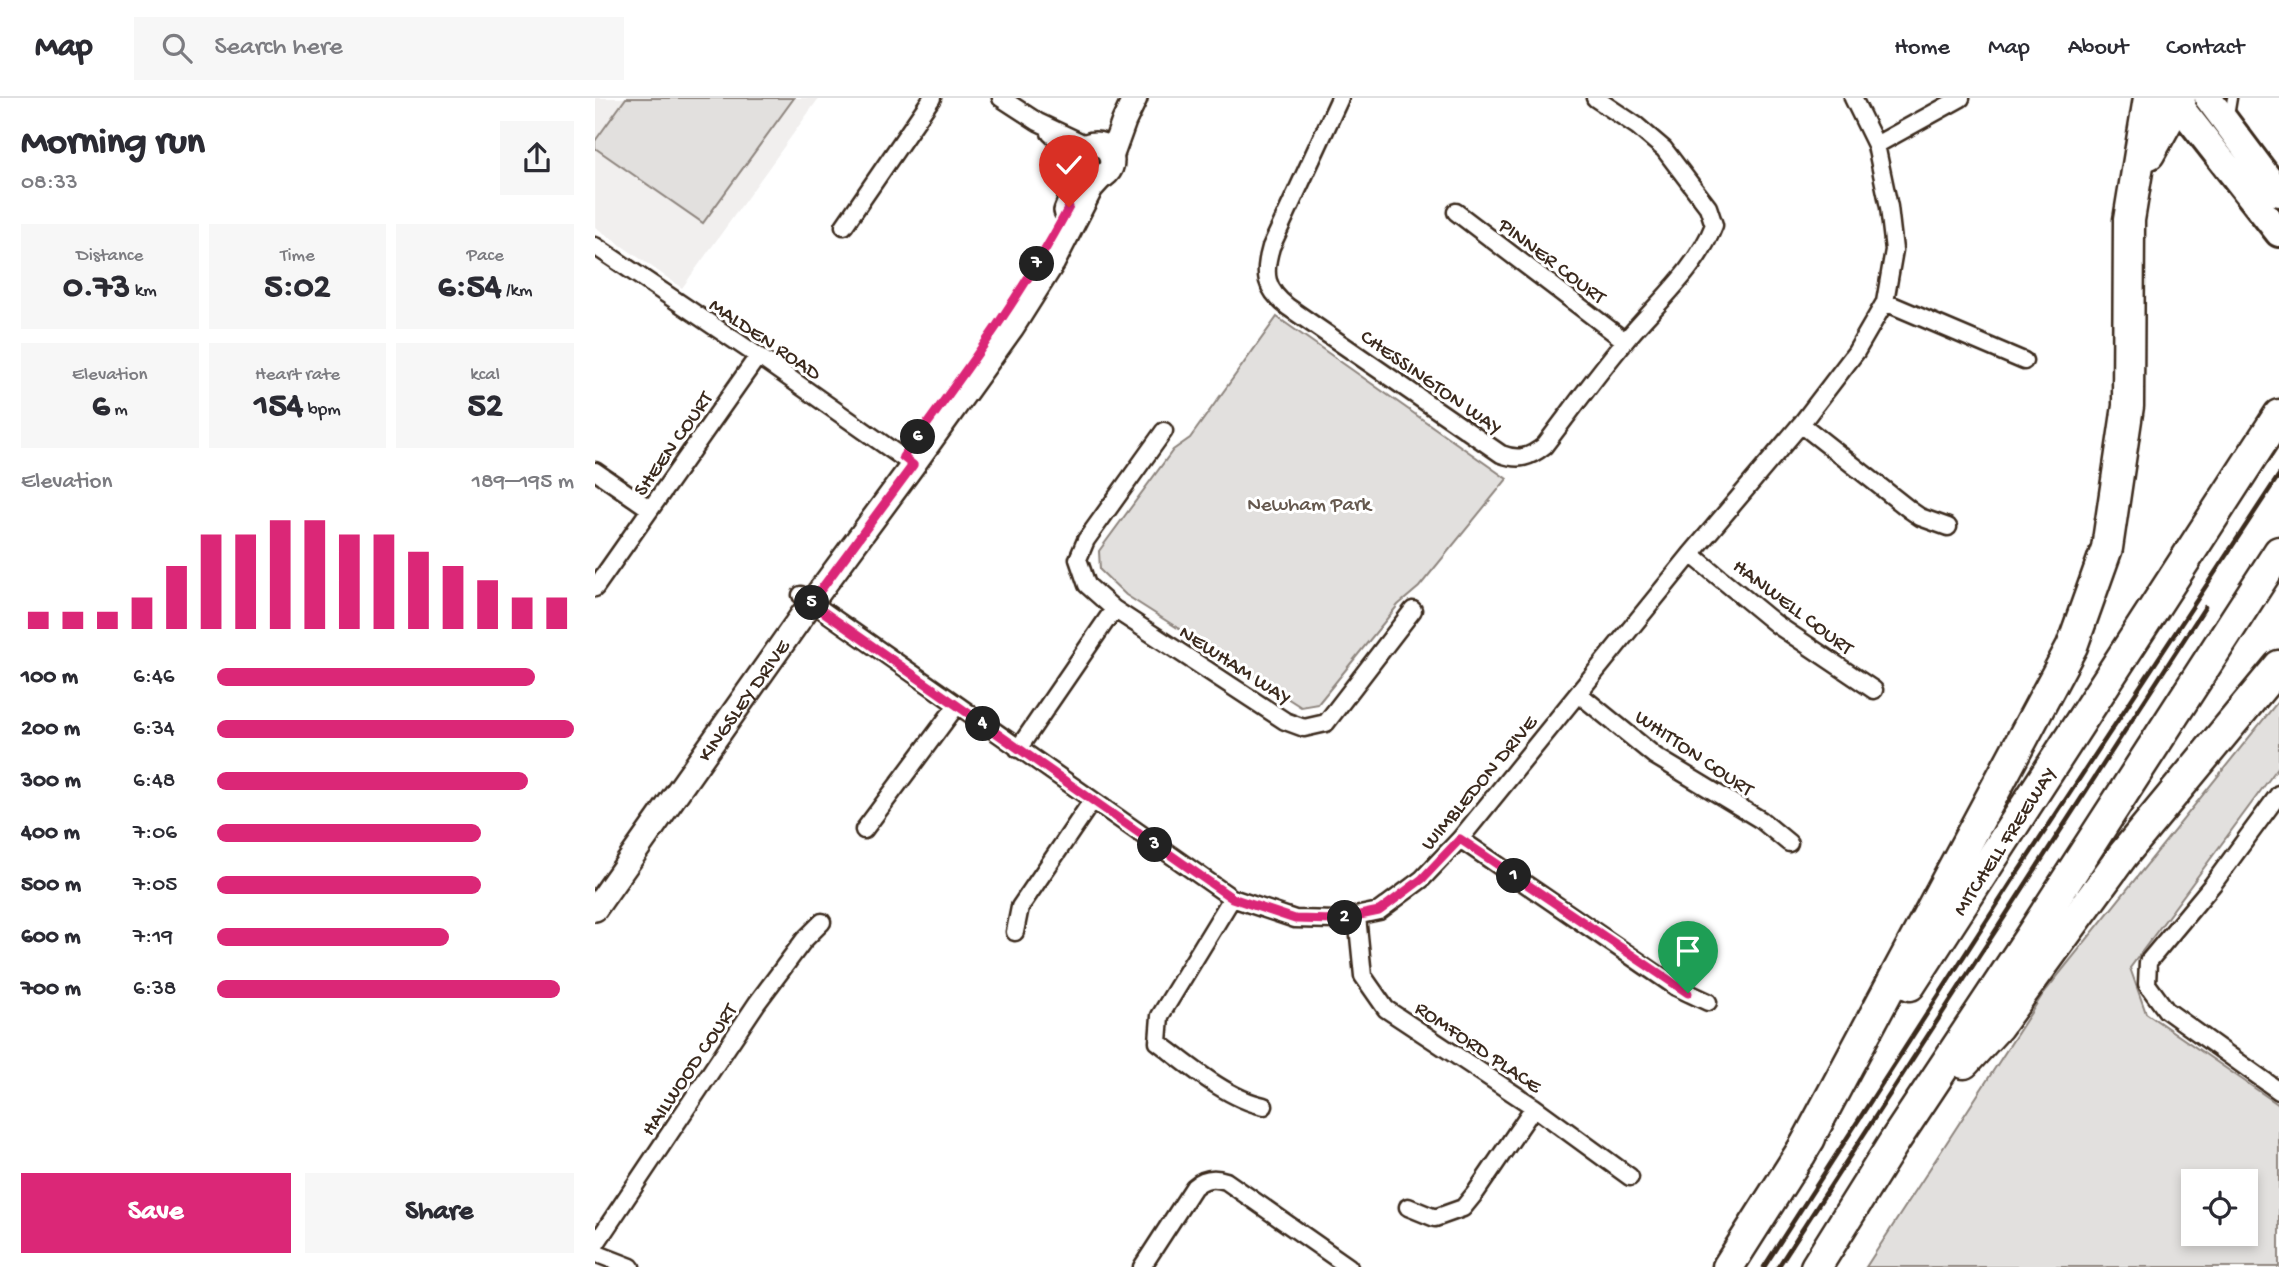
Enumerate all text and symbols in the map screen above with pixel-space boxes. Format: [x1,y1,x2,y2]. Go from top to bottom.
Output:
search box [134,17,624,80]
text: Map [35,29,92,67]
icon: search [158,29,196,67]
text: Search here [214,33,343,64]
text: Home [1894,34,1950,63]
text: Map [1988,34,2030,63]
text: About [2068,34,2128,63]
text: Contact [2166,34,2244,63]
button: share [500,121,574,195]
text: Morning run [21,122,205,166]
pin [1039,135,1099,207]
icon: check [1050,146,1088,184]
text: 08:33 [21,170,78,197]
street label: PINNER COURT [1491,214,1610,312]
text: Distance [76,245,143,268]
text: Time [280,245,315,268]
text: Pace [467,245,504,268]
pin: 7 [1019,246,1055,282]
text: 7 [1032,252,1041,275]
text: 0.73 [63,268,130,309]
text: 5:02 [264,268,331,309]
text: 6:54 [438,268,502,309]
text: km [130,280,157,303]
text: /km [502,280,533,303]
street label: MALDEN ROAD [703,294,825,388]
street label: CHESSINGTON WAY [1354,326,1506,442]
text: Elevation [72,364,148,387]
text: Heart rate [255,364,340,387]
text: kcal [470,364,500,387]
text: 6 [92,387,110,428]
text: 154 [254,387,303,428]
text: 52 [467,387,503,428]
street label: SHEEN COURT [630,387,721,502]
text: m [110,399,128,422]
text: bpm [303,399,341,422]
pin: 6 [901,420,935,454]
text: 6 [913,425,922,448]
text: Elevation [21,469,112,496]
text: 189–195 m [472,469,574,496]
park label: Newham Park [1247,494,1373,519]
street label: HANWELL COURT [1727,555,1858,663]
pin: 5 [795,586,829,620]
text: 5 [807,591,817,614]
street label: NEWHAM WAY [1173,621,1295,712]
street label: KINGSLEY DRIVE [694,635,798,768]
text: 100 m [21,664,78,691]
text: 6:46 [133,664,174,691]
pin: 4 [965,706,1001,742]
street label: WHITTON COURT [1629,706,1758,804]
street label: WIMBLEDON DRIVE [1417,711,1545,857]
text: 4 [978,712,987,735]
text: 200 m [21,716,80,743]
text: 6:34 [133,716,175,743]
street label: MITCHELL FREEWAY [1949,763,2064,922]
text: 300 m [21,768,81,795]
text: 6:48 [133,768,175,795]
text: 400 m [21,820,80,847]
text: 7:06 [133,820,177,847]
pin: 3 [1137,828,1173,862]
text: 3 [1150,833,1159,856]
pin: 1 [1497,858,1531,894]
text: 1 [1510,864,1517,887]
text: 500 m [21,872,81,899]
text: 7:05 [133,872,177,899]
pin: 2 [1327,900,1363,936]
text: 2 [1340,906,1349,929]
pin [1658,921,1718,993]
text: 600 m [21,924,81,951]
text: 7:19 [133,924,173,951]
icon: arrive [1669,932,1707,970]
text: 700 m [21,976,81,1003]
text: 6:38 [133,976,176,1003]
street label: ROMFORD PLACE [1409,997,1546,1101]
street label: HAILWOOD COURT [637,999,745,1142]
map controls [2181,1169,2258,1246]
button: locate [2181,1169,2258,1246]
button: Save [21,1173,291,1253]
button: Share [305,1173,574,1253]

